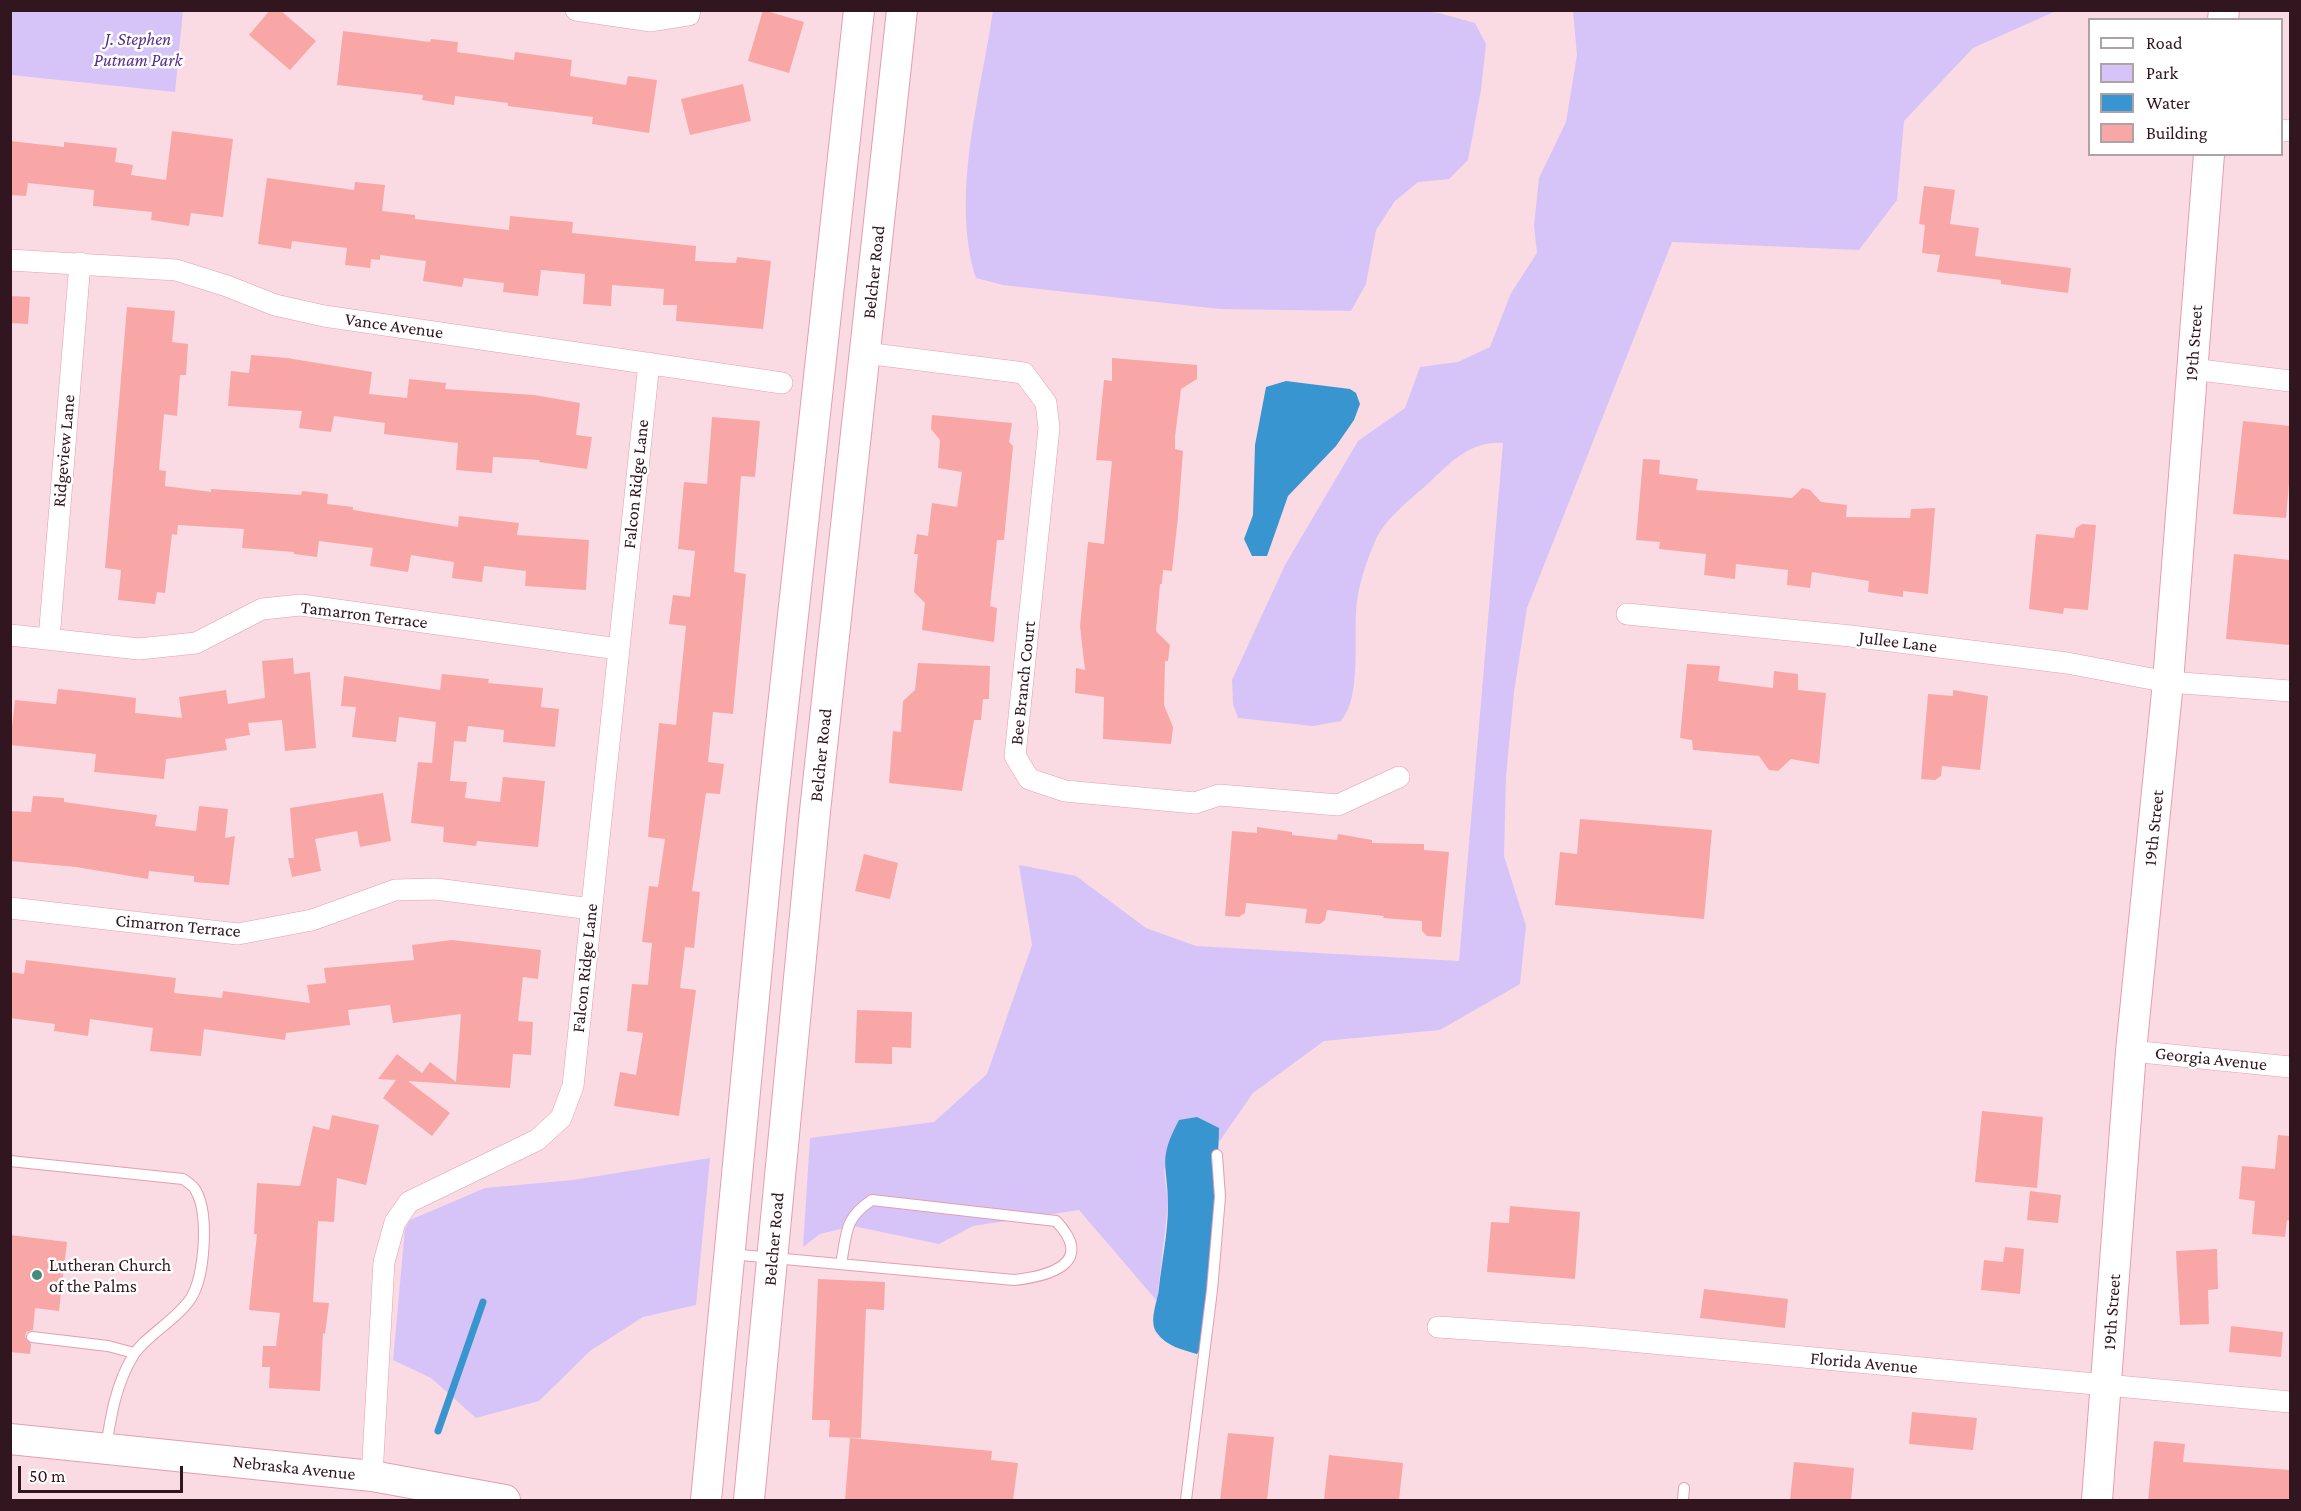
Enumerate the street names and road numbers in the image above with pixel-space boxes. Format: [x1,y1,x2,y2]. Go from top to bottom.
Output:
street label: Belcher Road [858,224,890,320]
street label: 19th Street [2181,304,2207,382]
street label: Vance Avenue [343,308,445,344]
street label: Ridgeview Lane [48,394,80,508]
street label: Falcon Ridge Lane [618,418,654,550]
street label: Tamarron Terrace [299,596,429,634]
street label: Bee Branch Court [1006,620,1040,746]
street label: Jullee Lane [1858,626,1938,658]
street label: Belcher Road [805,707,837,803]
street label: 19th Street [2139,789,2169,867]
street label: Falcon Ridge Lane [567,902,603,1034]
street label: Cimarron Terrace [115,910,241,942]
street label: Georgia Avenue [2154,1042,2268,1076]
street label: Belcher Road [759,1191,789,1287]
street label: 19th Street [2099,1273,2125,1351]
street label: Florida Avenue [1809,1348,1919,1378]
street label: Nebraska Avenue [231,1451,357,1485]

